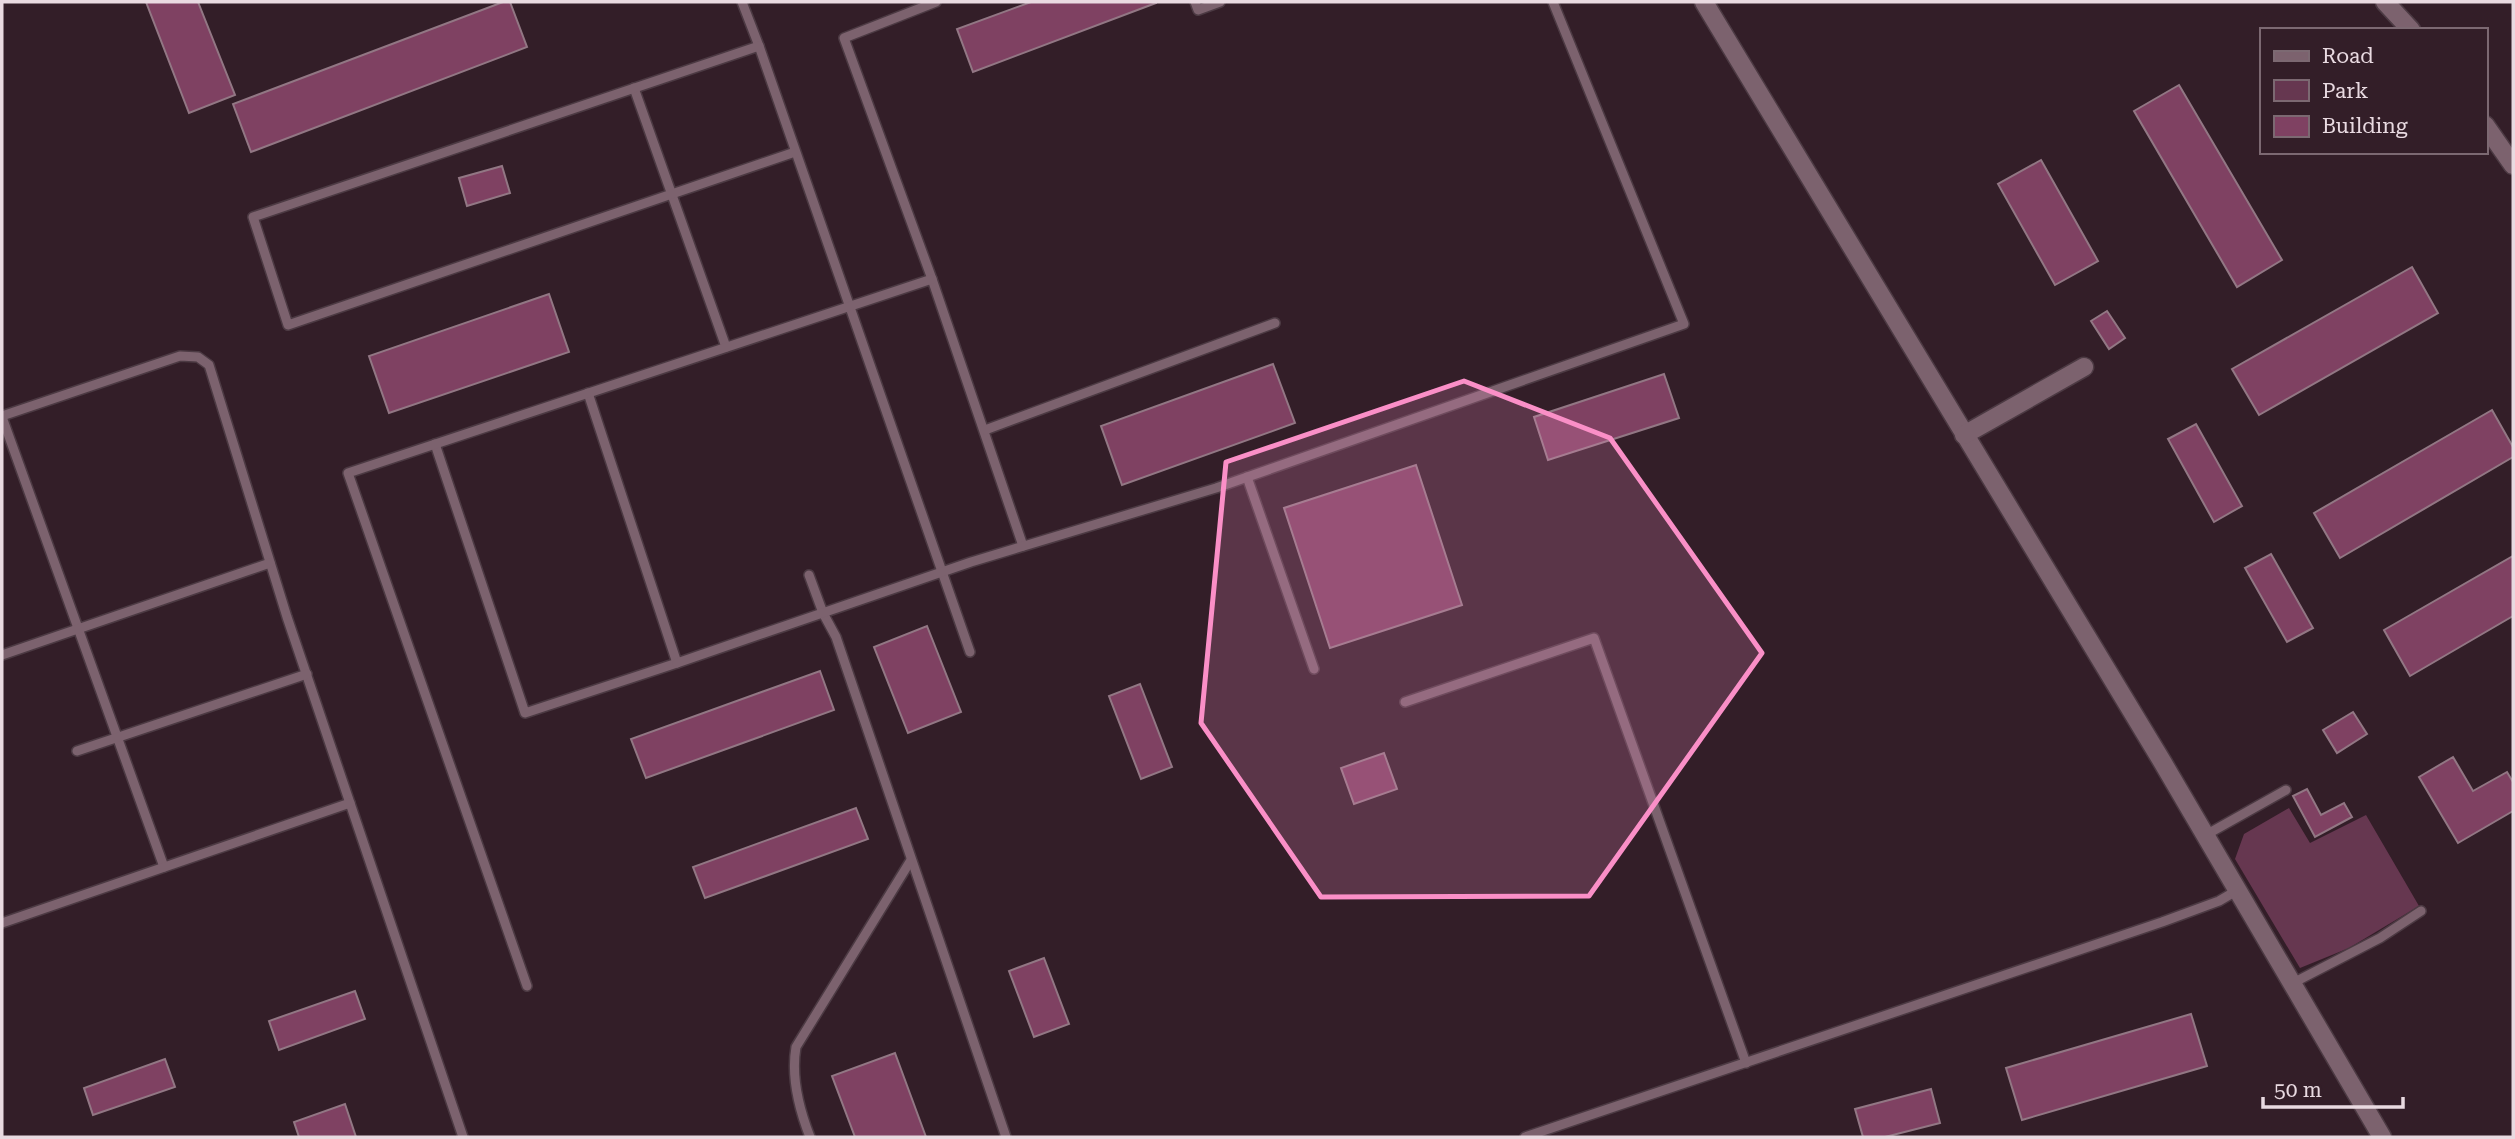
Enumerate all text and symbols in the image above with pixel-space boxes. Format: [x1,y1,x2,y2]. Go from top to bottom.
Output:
legend [2260,28,2487,154]
text: Road [2322,44,2374,68]
text: Park [2322,79,2368,103]
text: Building [2322,114,2408,138]
scale bar [2263,1066,2403,1110]
text: 50 m [2274,1078,2322,1102]

